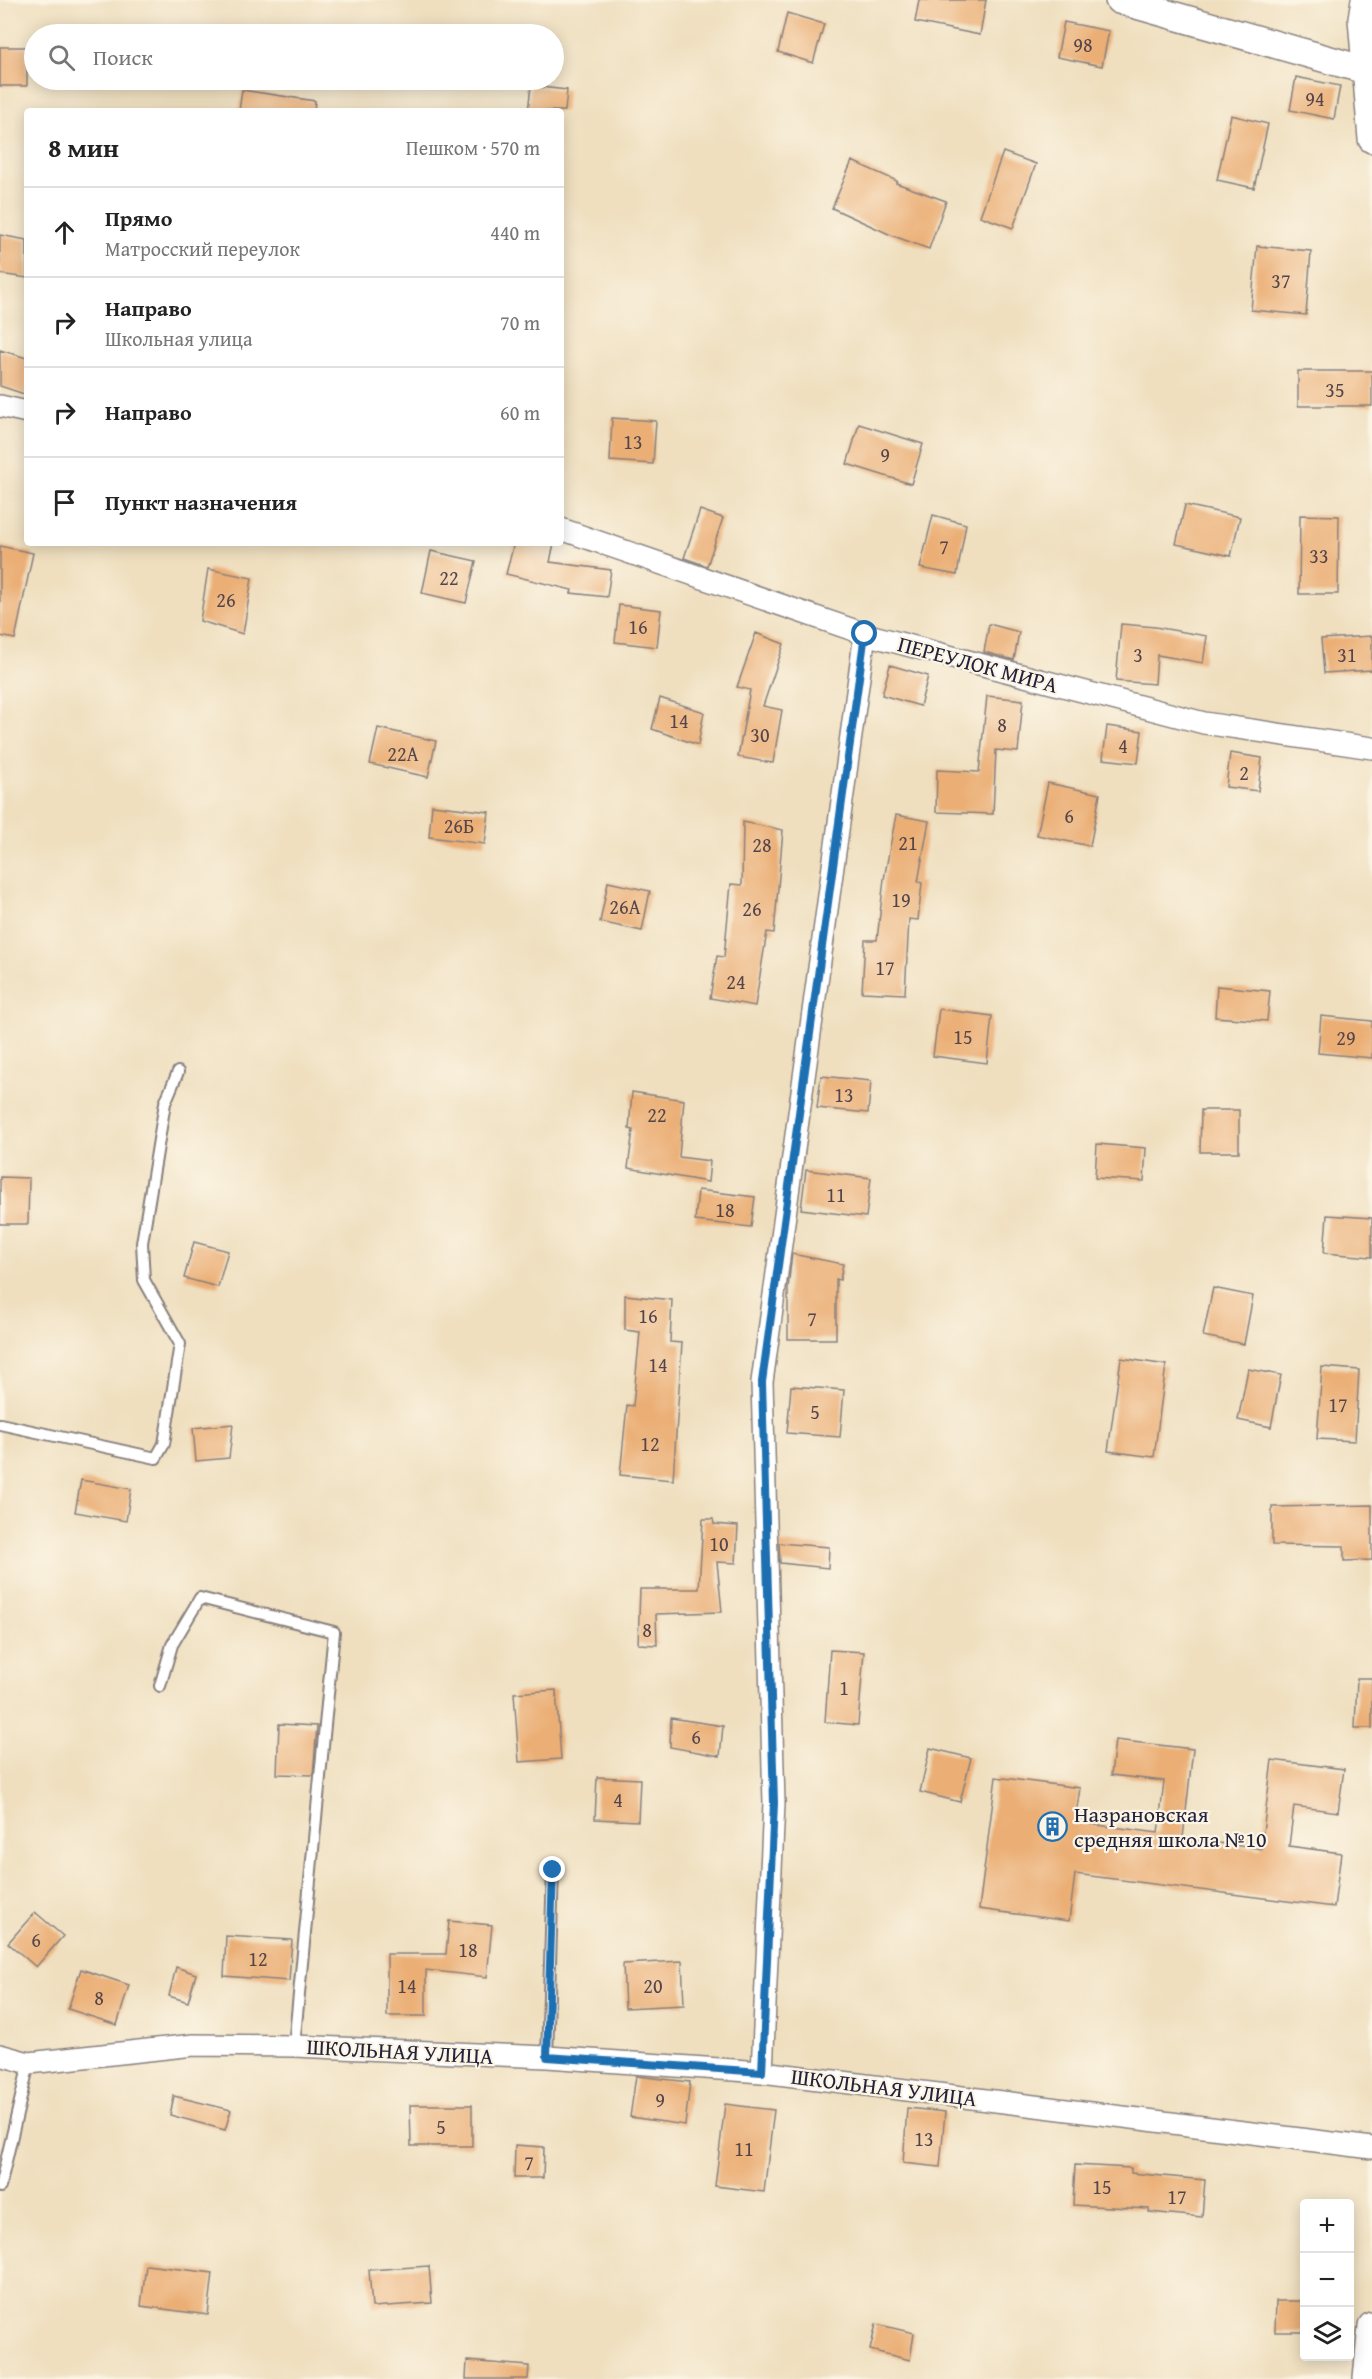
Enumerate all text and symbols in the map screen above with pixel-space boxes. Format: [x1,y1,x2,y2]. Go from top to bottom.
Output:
search box [24,24,564,90]
house number: 98 [1073,30,1093,59]
icon: search [45,41,78,74]
text: Поиск [93,41,153,73]
house number: 94 [1305,84,1325,113]
text: 8 мин [48,128,119,167]
text: Пешком · 570 m [406,133,540,162]
text: Прямо [105,202,172,234]
icon: ahead [48,216,81,249]
text: 440 m [490,218,540,247]
text: Матросский переулок [105,234,300,263]
house number: 37 [1271,266,1291,295]
text: Направо [105,292,192,324]
icon: right [48,306,81,339]
text: 70 m [500,308,540,337]
text: Школьная улица [105,324,253,353]
house number: 35 [1325,375,1345,404]
icon: right [48,396,81,429]
text: Направо [105,396,192,428]
text: 60 m [500,398,540,427]
house number: 13 [623,427,643,456]
house number: 9 [880,440,890,469]
icon: arrive [48,486,81,519]
text: Пункт назначения [105,486,297,518]
house number: 7 [939,532,949,561]
house number: 33 [1309,541,1329,570]
house number: 22 [439,563,459,592]
house number: 26 [216,585,236,614]
house number: 16 [628,612,648,641]
route start [851,620,877,646]
street label: ПЕРЕУЛОК МИРА [894,627,1062,701]
house number: 3 [1133,640,1143,669]
house number: 31 [1337,640,1357,669]
house number: 14 [669,706,689,735]
house number: 8 [997,710,1007,739]
house number: 30 [750,720,770,749]
house number: 4 [1118,731,1128,760]
house number: 22А [387,739,419,768]
house number: 2 [1239,758,1249,787]
house number: 6 [1064,801,1074,830]
house number: 26Б [444,811,474,840]
house number: 21 [898,828,918,857]
house number: 28 [752,830,772,859]
house number: 19 [891,885,911,914]
house number: 26А [609,892,641,921]
house number: 26 [742,894,762,923]
house number: 17 [875,953,895,982]
house number: 24 [726,967,746,996]
house number: 15 [953,1022,973,1051]
house number: 29 [1336,1023,1356,1052]
house number: 13 [834,1080,854,1109]
house number: 22 [647,1100,667,1129]
house number: 11 [826,1180,846,1209]
house number: 18 [715,1195,735,1224]
house number: 16 [638,1301,658,1330]
house number: 7 [807,1304,817,1333]
house number: 14 [648,1350,668,1379]
house number: 17 [1328,1390,1348,1419]
house number: 5 [810,1397,820,1426]
house number: 12 [640,1429,660,1458]
house number: 10 [709,1529,729,1558]
house number: 8 [642,1615,652,1644]
house number: 1 [839,1673,849,1702]
house number: 6 [691,1722,701,1751]
house number: 4 [613,1785,623,1814]
place label: Назрановская средняя школа №10 [1074,1798,1267,1855]
building icon: Назрановская средняя школа №10 [1037,1811,1069,1843]
route end [539,1856,565,1882]
house number: 6 [31,1925,41,1954]
house number: 18 [458,1935,478,1964]
house number: 12 [248,1944,268,1973]
house number: 14 [397,1971,417,2000]
house number: 20 [643,1971,663,2000]
house number: 8 [94,1983,104,2012]
street label: ШКОЛЬНАЯ УЛИЦА [306,2030,495,2072]
street label: ШКОЛЬНАЯ УЛИЦА [789,2060,979,2114]
house number: 9 [655,2085,665,2114]
house number: 5 [436,2112,446,2141]
house number: 13 [914,2124,934,2153]
house number: 11 [734,2134,754,2163]
house number: 7 [524,2148,534,2177]
house number: 15 [1092,2172,1112,2201]
house number: 17 [1167,2182,1187,2211]
map controls [1300,2199,1354,2361]
button: + [1300,2199,1354,2253]
button: − [1300,2253,1354,2307]
button: layers [1300,2307,1354,2361]

